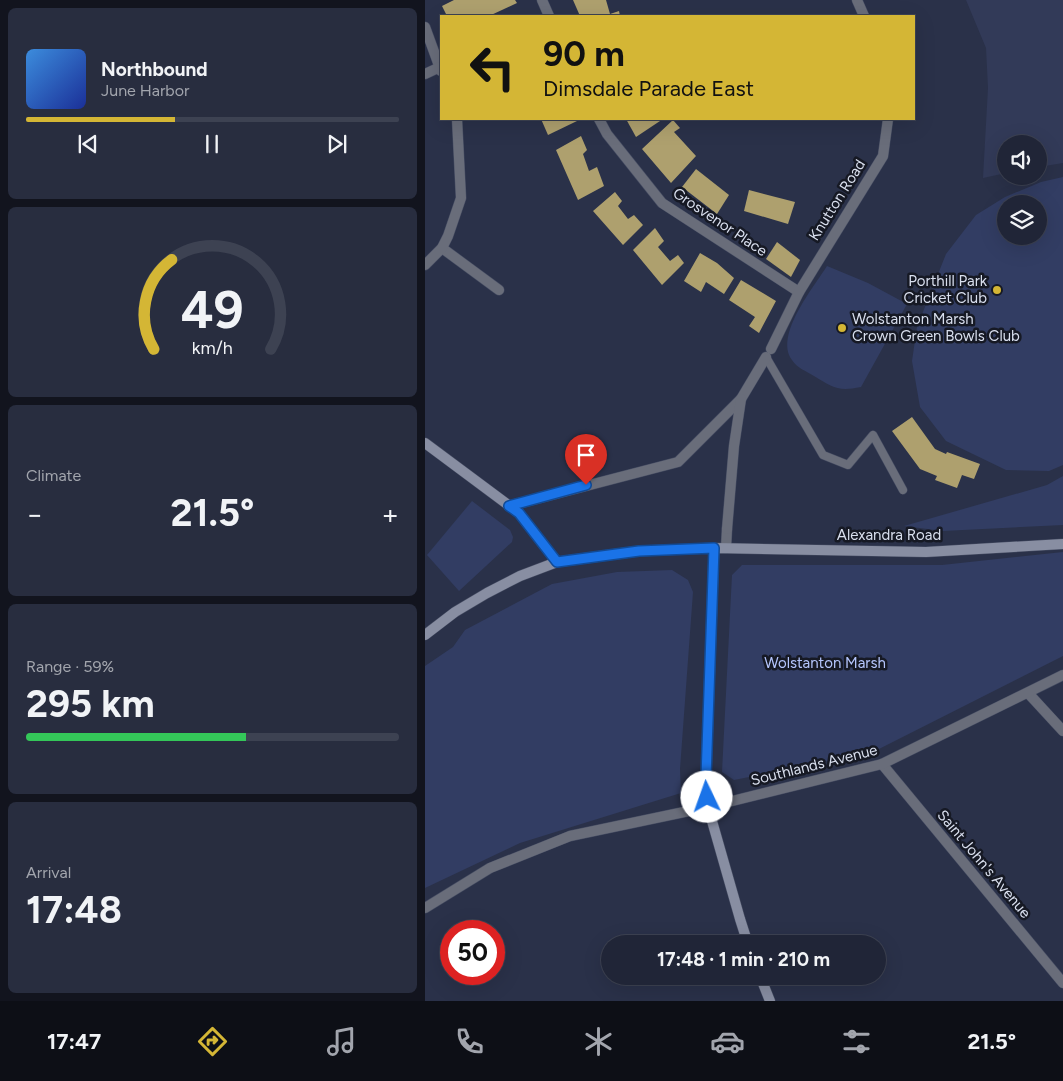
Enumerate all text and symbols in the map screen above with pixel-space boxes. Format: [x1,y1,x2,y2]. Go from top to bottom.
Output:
text: 90 m [543,33,625,75]
icon: left [460,35,525,100]
text: Northbound [101,58,208,81]
text: Dimsdale Parade East [543,75,754,102]
text: June Harbor [101,81,189,100]
icon: previous [74,130,102,158]
icon: pause [198,130,226,158]
icon: next [323,130,351,158]
map controls [997,135,1047,245]
button: sound [997,135,1047,185]
street label: Knutton Road [805,156,869,244]
street label: Grosvenor Place [669,184,771,260]
button: layers [997,195,1047,245]
place label: Porthill Park Cricket Club [904,272,988,307]
text: 49 [181,279,244,341]
marker: Porthill Park Cricket Club [991,284,1003,296]
place label: Wolstanton Marsh Crown Green Bowls Club [852,310,1020,345]
marker: Wolstanton Marsh Crown Green Bowls Club [836,322,848,334]
text: km/h [192,337,233,358]
pin [565,434,607,485]
icon: arrive [572,441,600,469]
text: Climate [26,466,81,485]
text: 21.5° [171,490,254,536]
text: − [26,497,43,531]
text: + [382,497,399,531]
street label: Alexandra Road [837,526,941,544]
park label: Wolstanton Marsh [764,654,886,672]
text: Range · 59% [26,657,114,676]
text: 295 km [26,681,155,727]
street label: Southlands Avenue [749,741,879,789]
position arrow [680,770,732,822]
street label: Saint John's Avenue [934,806,1034,922]
text: Arrival [26,863,71,882]
text: 17:48 [26,887,122,933]
speed limit sign: 50 [440,920,505,985]
text: 17:48 · 1 min · 210 m [657,948,830,971]
icon: directions [195,1024,230,1059]
icon: music [324,1024,359,1059]
icon: phone [452,1024,487,1059]
icon: climate [581,1024,616,1059]
icon: car [710,1024,745,1059]
icon: filters [839,1024,874,1059]
text: 17:47 [47,1028,101,1055]
text: 21.5° [968,1028,1016,1055]

